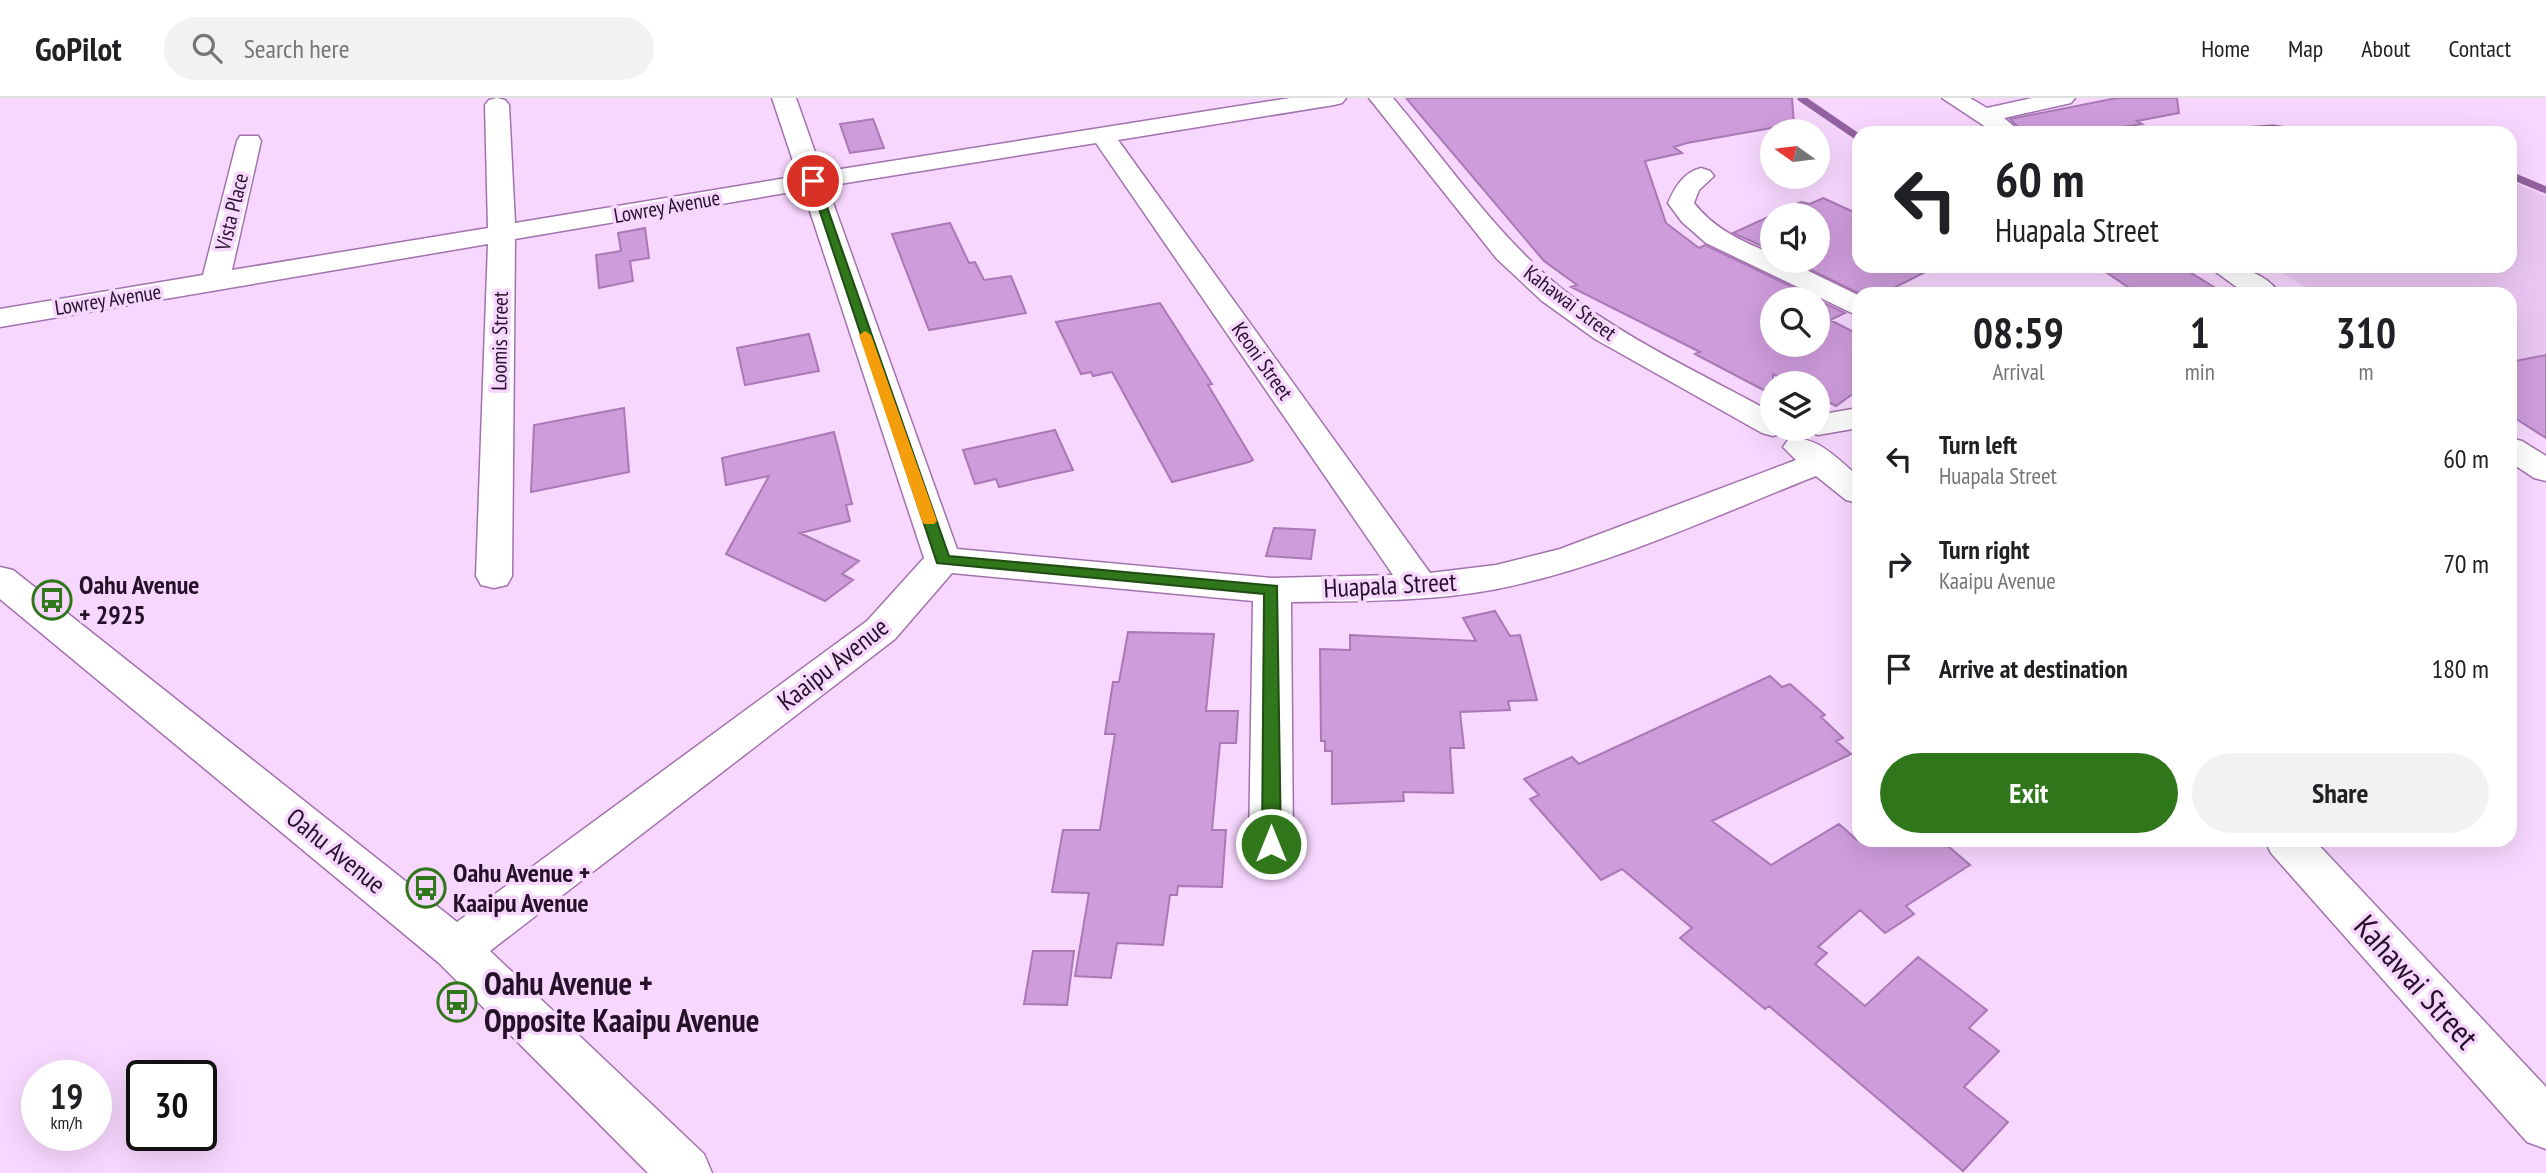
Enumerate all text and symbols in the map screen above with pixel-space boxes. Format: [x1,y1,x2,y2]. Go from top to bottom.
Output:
search box [164,17,654,80]
text: GoPilot [35,27,122,70]
icon: search [188,29,226,67]
text: Search here [244,32,349,65]
text: Home [2201,33,2250,64]
text: Map [2288,33,2323,64]
text: About [2361,33,2410,64]
text: Contact [2448,33,2511,64]
north arrow [1760,119,1830,189]
map controls [1760,119,1830,441]
text: 60 m [1995,147,2084,211]
pin [783,151,843,211]
icon: left [1880,154,1971,245]
icon: arrive [794,162,832,200]
street label: Vista Place [209,170,254,254]
street label: Lowrey Avenue [612,184,722,229]
button: sound [1760,203,1830,273]
text: Huapala Street [1995,209,2159,251]
street label: Kahawai Street [1519,259,1622,346]
street label: Lowrey Avenue [53,278,163,321]
button: search [1760,287,1830,357]
street label: Loomis Street [485,291,514,391]
text: 08:59 [1973,305,2064,360]
text: 1 [2190,305,2210,360]
text: 310 [2336,305,2396,360]
street label: Keoni Street [1226,317,1299,405]
text: Arrival [1992,357,2044,386]
text: min [2185,357,2215,386]
text: m [2358,357,2373,386]
button: layers [1760,371,1830,441]
text: Turn left [1939,428,2017,461]
icon: left [1880,440,1918,478]
text: 60 m [2443,442,2489,475]
text: Huapala Street [1939,461,2057,490]
text: Turn right [1939,533,2030,566]
icon: right [1880,545,1918,583]
text: 70 m [2443,547,2489,580]
street label: Huapala Street [1323,565,1457,604]
text: Kaaipu Avenue [1939,566,2056,595]
place label: Oahu Avenue + 2925 [79,568,199,631]
bus stop icon: Oahu Avenue + 2925 [31,579,73,621]
street label: Kaaipu Avenue [771,610,895,717]
icon: arrive [1880,650,1918,688]
text: Arrive at destination [1939,652,2128,685]
text: 180 m [2431,652,2489,685]
button: Exit [1880,753,2178,833]
button: Share [2192,753,2489,833]
street label: Oahu Avenue [280,801,393,901]
position arrow [1234,807,1308,881]
place label: Oahu Avenue + Kaaipu Avenue [453,856,590,919]
bus stop icon: Oahu Avenue + Kaaipu Avenue [405,867,447,909]
street label: Kahawai Street [2345,905,2488,1057]
place label: Oahu Avenue + Opposite Kaaipu Avenue [484,962,759,1041]
bus stop icon: Oahu Avenue + Opposite Kaaipu Avenue [436,981,478,1023]
speed limit sign: 30 [126,1060,217,1151]
text: 19 [50,1073,83,1119]
text: km/h [51,1111,82,1134]

